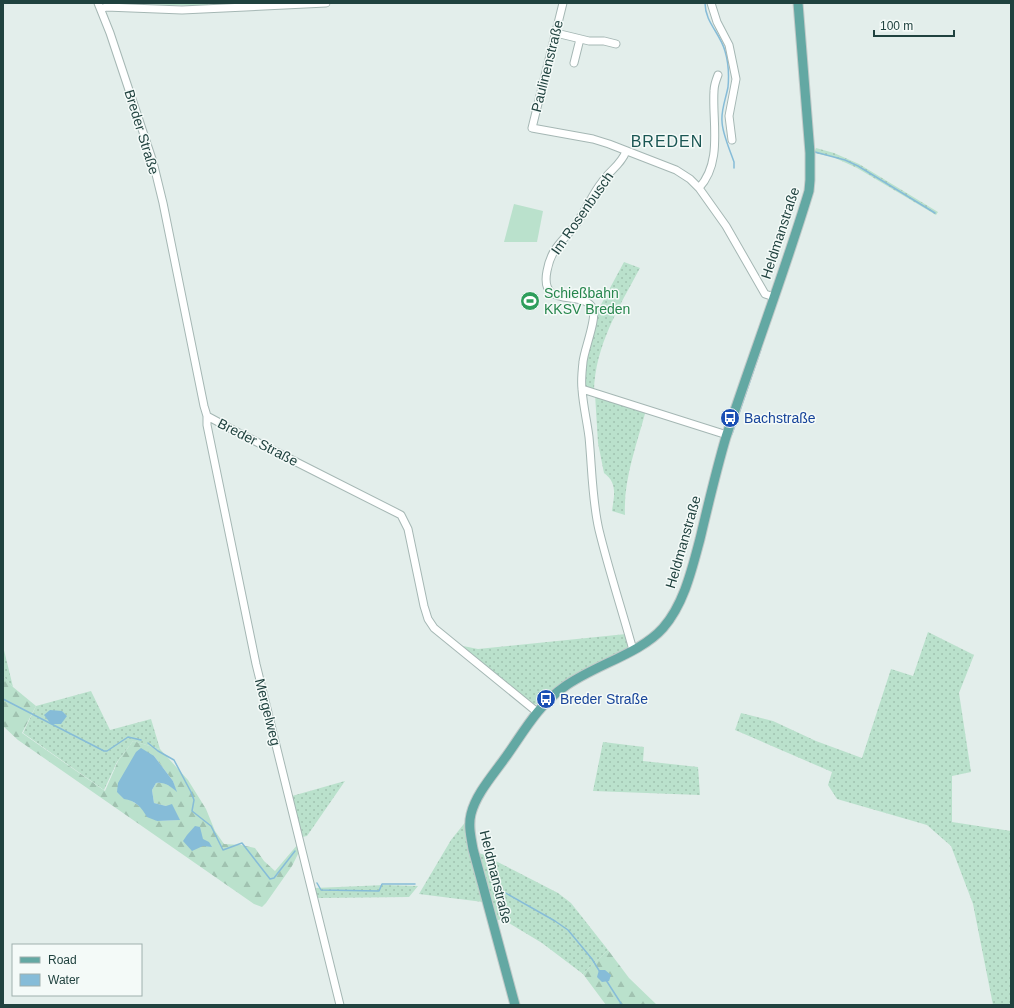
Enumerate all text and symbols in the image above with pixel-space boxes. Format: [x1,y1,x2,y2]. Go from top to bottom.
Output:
scale bar [874,12,954,38]
street label: Paulinenstraße [528,18,566,114]
text: 100 m [880,19,913,33]
street label: Breder Straße [121,88,163,177]
district label: BREDEN [631,133,703,150]
street label: Im Rosenbusch [548,169,616,257]
street label: Heldmanstraße [758,185,802,281]
place label: Schießbahn KKSV Breden [544,285,630,317]
sports icon: Schießbahn KKSV Breden [519,290,541,312]
bus stop icon: Bachstraße [719,407,741,429]
place label: Bachstraße [744,410,816,426]
street label: Breder Straße [215,415,301,469]
street label: Heldmanstraße [662,494,704,590]
street label: Mergelweg [252,677,284,747]
bus stop icon: Breder Straße [535,688,557,710]
place label: Breder Straße [560,691,648,707]
street label: Heldmanstraße [477,829,515,926]
legend [12,944,142,996]
text: Road [48,953,77,967]
text: Water [48,973,80,987]

